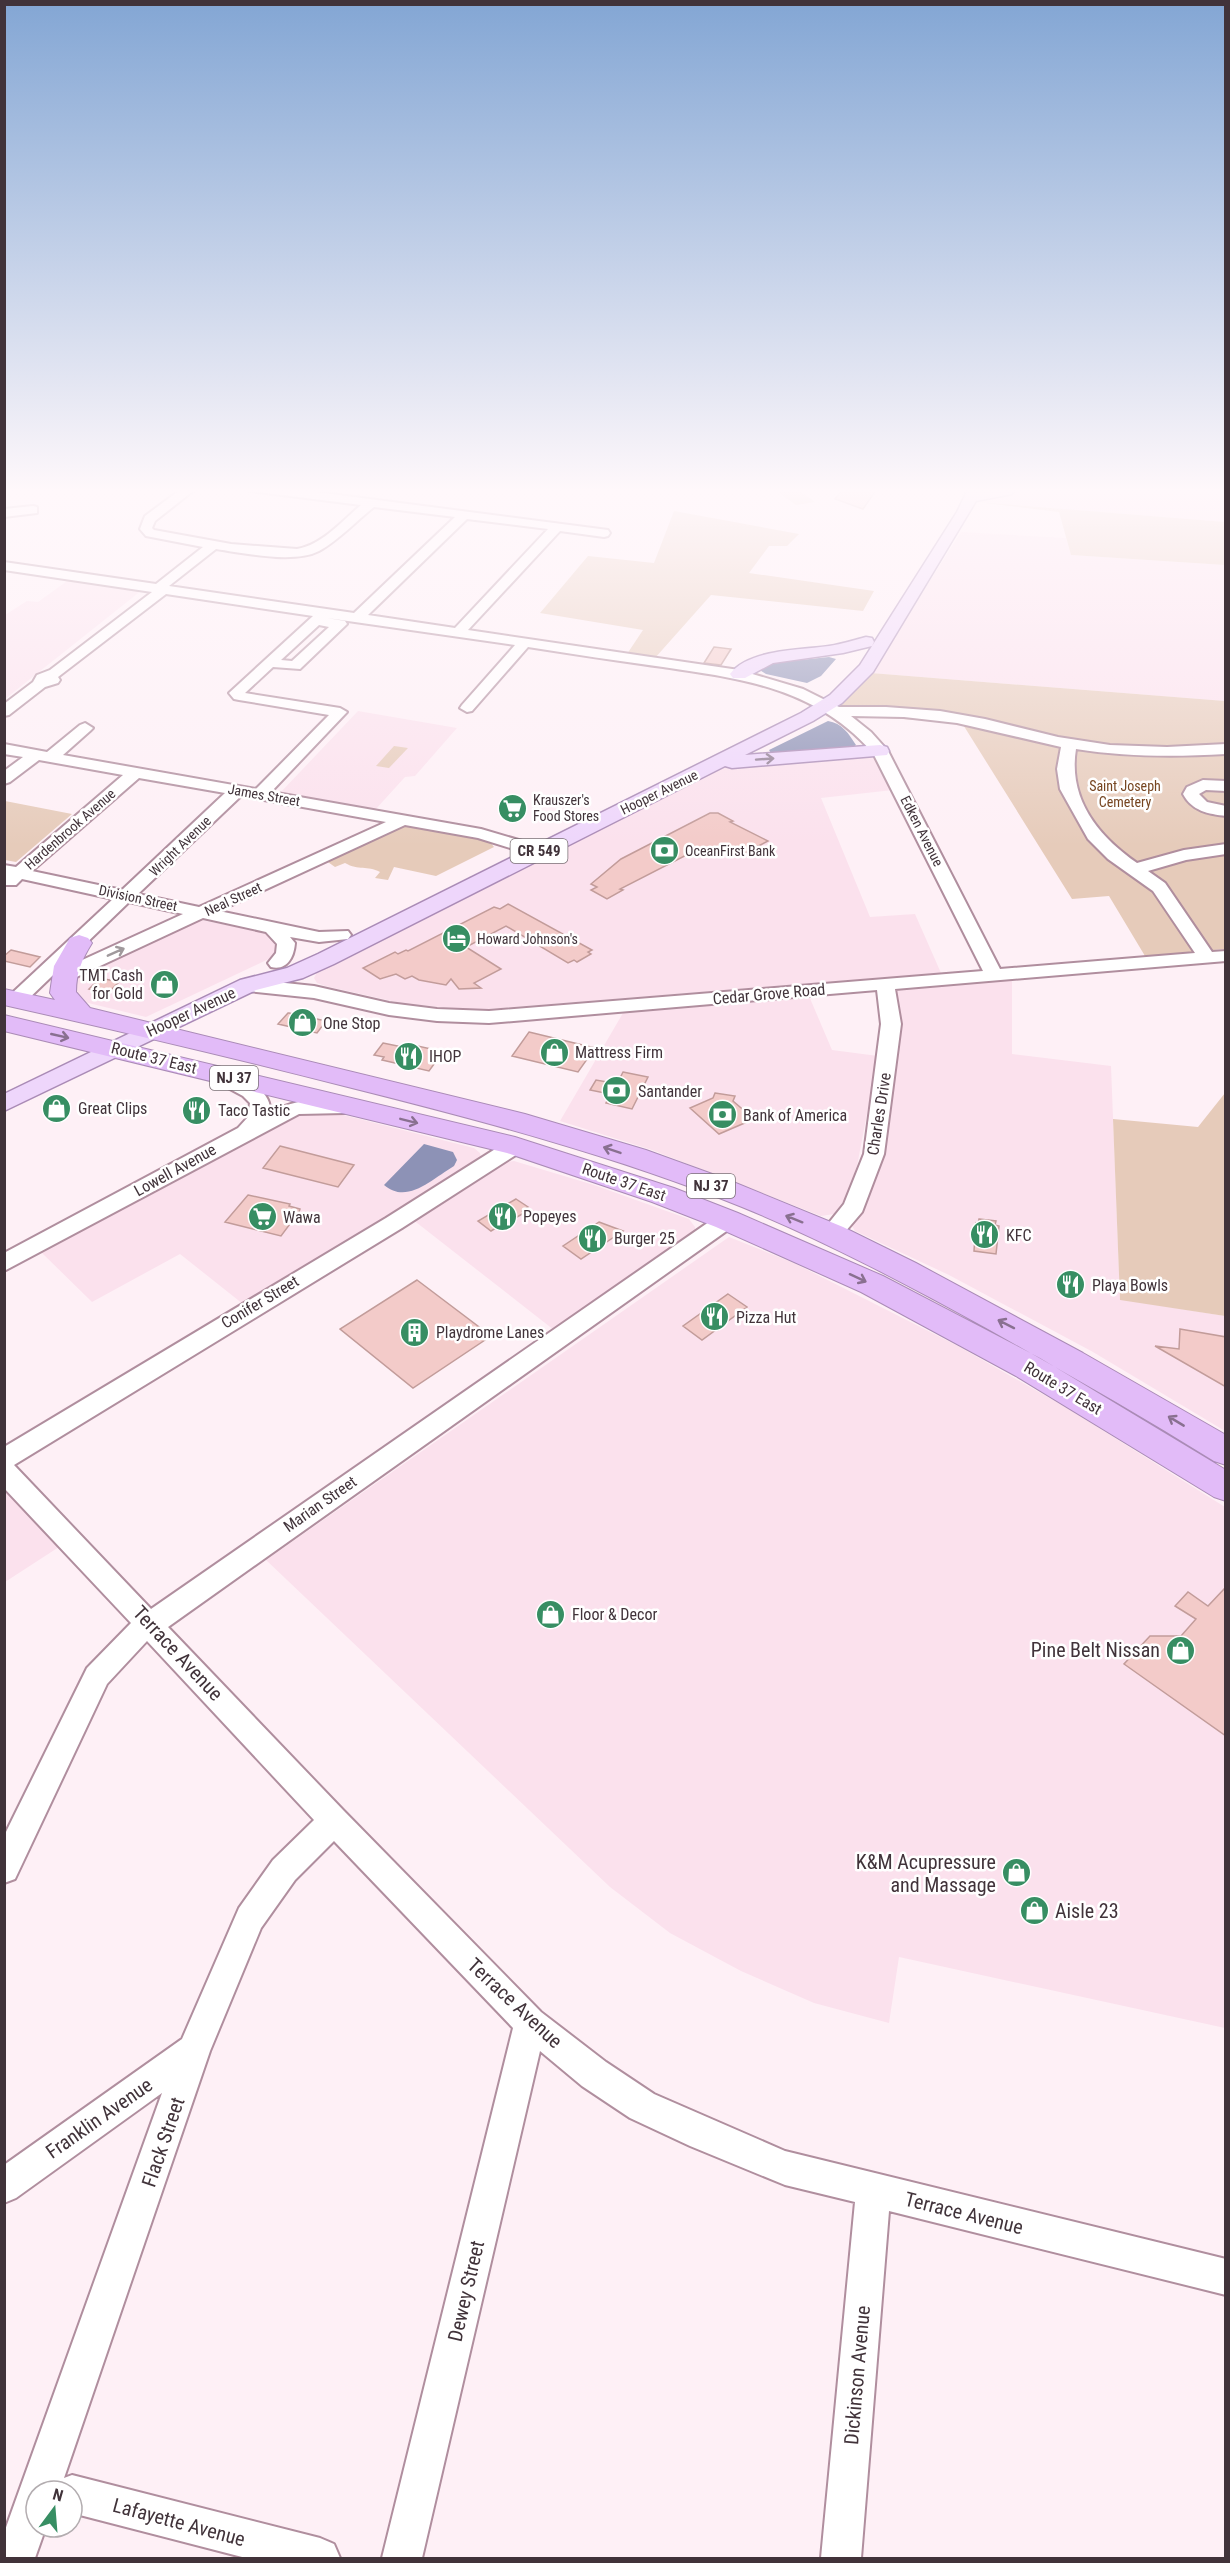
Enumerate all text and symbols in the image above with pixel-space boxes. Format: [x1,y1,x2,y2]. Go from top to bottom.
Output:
one-way arrow [755,753,775,764]
street label: Hooper Avenue [618,766,701,818]
park label: Saint Joseph Cemetery [1089,778,1161,810]
street label: James Street [227,781,301,809]
street label: Hardenbrook Avenue [21,785,119,873]
supermarket icon: Krauszer's Food Stores [496,792,528,824]
place label: Krauszer's Food Stores [533,792,599,824]
street label: Edken Avenue [897,793,947,869]
street label: Wright Avenue [146,812,214,879]
bank icon: OceanFirst Bank [648,835,680,867]
road number: CR 549 [510,839,568,863]
place label: OceanFirst Bank [685,843,776,859]
street label: Neal Street [202,879,264,919]
street label: Division Street [97,882,179,914]
hotel icon: Howard Johnson's [440,923,472,955]
place label: Howard Johnson's [477,931,578,947]
one-way arrow [106,946,124,958]
place label: TMT Cash for Gold [79,966,143,1003]
shop icon: TMT Cash for Gold [148,968,180,1000]
street label: Cedar Grove Road [712,980,826,1008]
street label: Hooper Avenue [143,983,239,1041]
shop icon: One Stop [286,1007,318,1039]
place label: One Stop [323,1014,380,1033]
one-way arrow [51,1030,70,1042]
shop icon: Mattress Firm [538,1036,570,1068]
street label: Route 37 East [109,1038,199,1078]
restaurant icon: IHOP [392,1040,424,1072]
place label: Mattress Firm [575,1043,663,1062]
place label: IHOP [429,1047,462,1066]
road number: NJ 37 [210,1066,258,1090]
street label: Charles Drive [863,1071,895,1157]
bank icon: Santander [601,1075,633,1107]
place label: Santander [638,1082,702,1101]
shop icon: Great Clips [41,1092,73,1124]
restaurant icon: Taco Tastic [181,1094,213,1126]
place label: Great Clips [78,1099,147,1118]
bank icon: Bank of America [706,1099,738,1131]
place label: Taco Tastic [218,1101,290,1120]
place label: Bank of America [743,1106,847,1125]
one-way arrow [400,1115,419,1127]
street label: Lowell Avenue [131,1140,219,1200]
one-way arrow [603,1144,622,1155]
street label: Route 37 East [580,1159,669,1205]
road number: NJ 37 [687,1174,735,1198]
restaurant icon: Popeyes [486,1200,518,1232]
supermarket icon: Wawa [246,1201,278,1233]
place label: Popeyes [523,1207,576,1226]
place label: Wawa [283,1208,321,1227]
one-way arrow [786,1213,804,1224]
restaurant icon: KFC [969,1219,1001,1251]
restaurant icon: Burger 25 [577,1222,609,1254]
place label: KFC [1006,1226,1032,1245]
place label: Burger 25 [614,1229,675,1248]
restaurant icon: Playa Bowls [1055,1269,1087,1301]
street label: Conifer Street [218,1271,302,1333]
one-way arrow [848,1272,866,1284]
place label: Playa Bowls [1092,1276,1168,1295]
restaurant icon: Pizza Hut [699,1301,731,1333]
place label: Pizza Hut [736,1308,797,1327]
building icon: Playdrome Lanes [399,1316,431,1348]
one-way arrow [998,1318,1016,1329]
place label: Playdrome Lanes [436,1323,544,1342]
street label: Route 37 East [1021,1357,1106,1419]
one-way arrow [1168,1415,1185,1427]
street label: Marian Street [280,1472,360,1536]
shop icon: Floor & Decor [535,1598,567,1630]
street label: Terrace Avenue [128,1601,228,1705]
place label: Floor & Decor [572,1605,657,1624]
shop icon: Pine Belt Nissan [1165,1634,1197,1666]
place label: Pine Belt Nissan [1031,1638,1160,1662]
place label: K&M Acupressure and Massage [856,1850,996,1897]
shop icon: K&M Acupressure and Massage [1001,1857,1033,1889]
shop icon: Aisle 23 [1018,1895,1050,1927]
place label: Aisle 23 [1055,1899,1119,1923]
street label: Terrace Avenue [463,1953,567,2053]
street label: Franklin Avenue [41,2072,157,2164]
street label: Flack Street [136,2094,190,2190]
street label: Terrace Avenue [902,2187,1026,2239]
street label: Dewey Street [443,2238,489,2344]
street label: Dickinson Avenue [839,2304,875,2446]
north arrow [24,2479,84,2539]
text: N [51,2485,65,2506]
street label: Lafayette Avenue [110,2493,248,2551]

